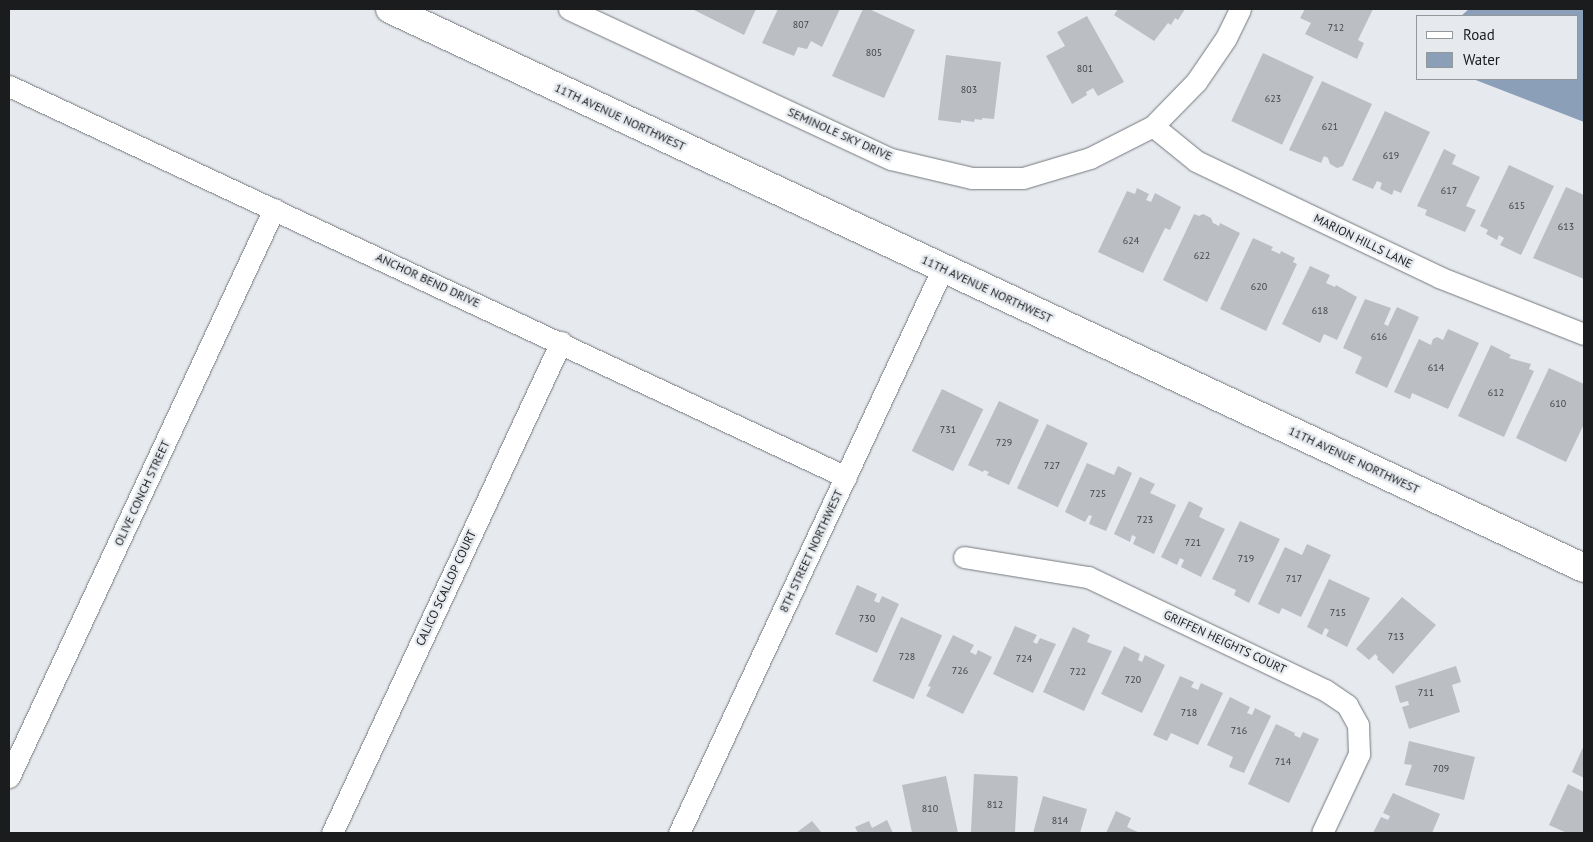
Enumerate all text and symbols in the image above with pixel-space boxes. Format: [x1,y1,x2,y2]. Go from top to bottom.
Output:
legend [1416,15,1578,80]
house number: 807 [793,19,809,31]
house number: 712 [1328,22,1344,34]
text: Road [1463,25,1495,44]
house number: 805 [866,47,882,59]
text: Water [1463,50,1500,69]
house number: 801 [1077,63,1093,75]
street label: 11TH AVENUE NORTHWEST [552,80,688,154]
house number: 803 [961,84,977,96]
house number: 623 [1265,93,1281,105]
street label: SEMINOLE SKY DRIVE [785,104,895,164]
house number: 621 [1322,121,1338,133]
house number: 619 [1383,150,1399,162]
house number: 617 [1441,185,1457,197]
house number: 615 [1509,200,1525,212]
street label: MARION HILLS LANE [1311,211,1415,271]
house number: 613 [1558,221,1574,233]
house number: 624 [1123,235,1139,247]
street label: ANCHOR BEND DRIVE [374,250,482,310]
house number: 622 [1194,250,1210,262]
street label: 11TH AVENUE NORTHWEST [919,252,1055,326]
house number: 620 [1251,281,1267,293]
house number: 618 [1312,305,1328,317]
house number: 616 [1371,331,1387,343]
house number: 614 [1428,362,1444,374]
house number: 612 [1488,387,1504,399]
house number: 610 [1550,398,1566,410]
street label: 11TH AVENUE NORTHWEST [1286,423,1422,497]
house number: 731 [940,424,956,436]
house number: 729 [996,437,1012,449]
street label: OLIVE CONCH STREET [111,438,173,548]
house number: 727 [1044,460,1060,472]
street label: 8TH STREET NORTHWEST [776,487,846,615]
house number: 725 [1090,488,1106,500]
house number: 723 [1137,514,1153,526]
street label: CALICO SCALLOP COURT [413,528,479,648]
house number: 721 [1185,537,1201,549]
house number: 719 [1238,553,1254,565]
house number: 717 [1286,573,1302,585]
street label: GRIFFEN HEIGHTS COURT [1162,607,1288,677]
house number: 715 [1330,607,1346,619]
house number: 730 [859,613,875,625]
house number: 713 [1388,631,1404,643]
house number: 728 [899,651,915,663]
house number: 724 [1016,653,1032,665]
house number: 726 [952,665,968,677]
house number: 722 [1070,666,1086,678]
house number: 720 [1125,674,1141,686]
house number: 711 [1418,687,1434,699]
house number: 718 [1181,707,1197,719]
house number: 716 [1231,725,1247,737]
house number: 714 [1275,756,1291,768]
house number: 709 [1433,763,1449,775]
house number: 812 [987,799,1003,811]
house number: 810 [922,803,938,815]
house number: 814 [1052,815,1068,827]

